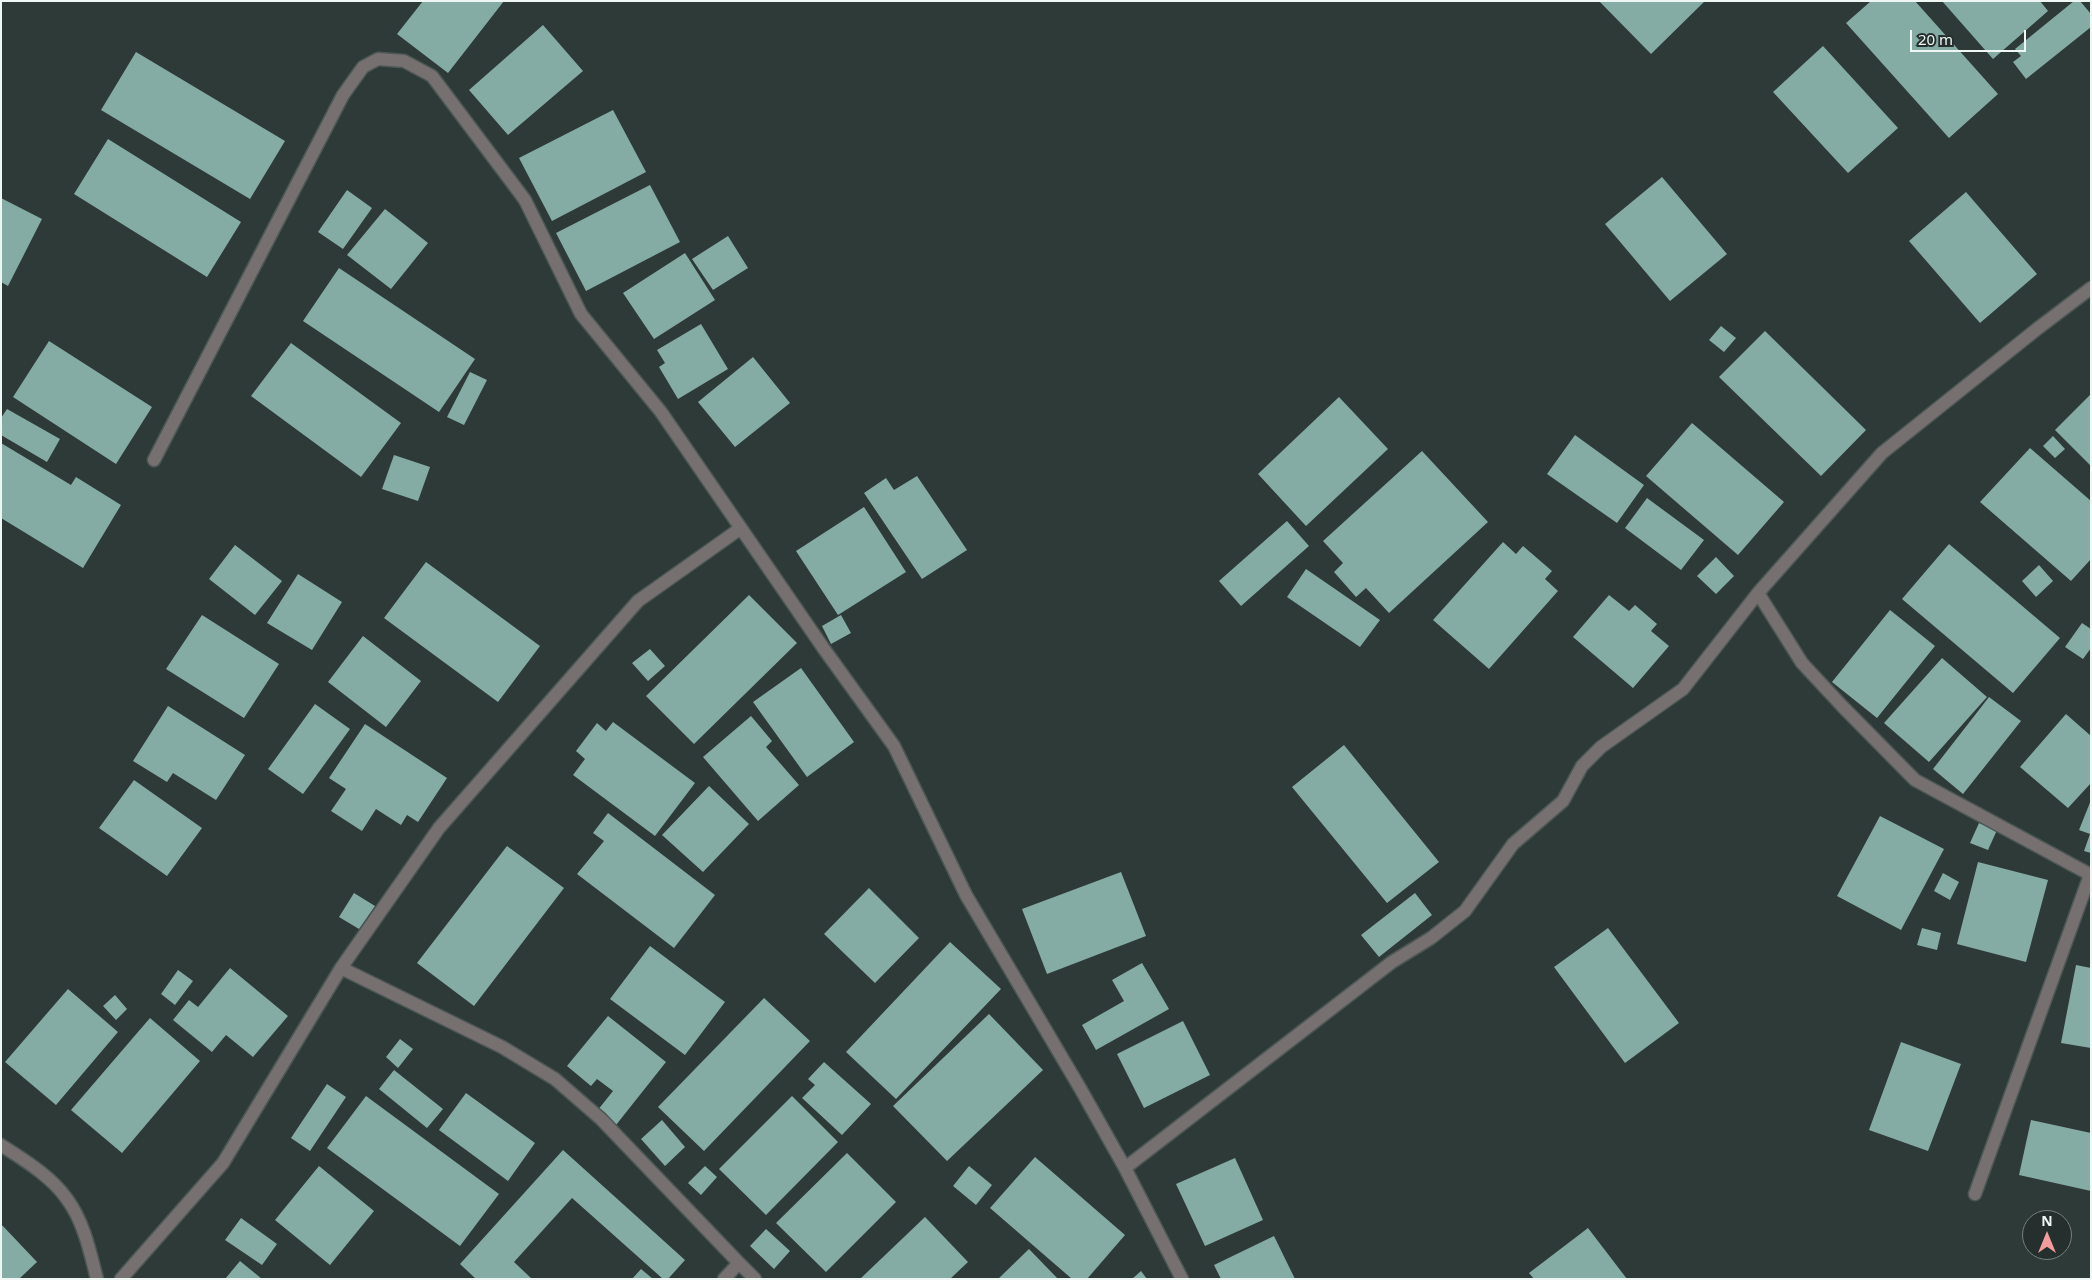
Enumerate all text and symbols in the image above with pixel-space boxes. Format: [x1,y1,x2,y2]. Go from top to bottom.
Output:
scale bar [1912,20,2028,52]
text: 20 m [1918,29,1953,49]
north arrow [2022,1210,2072,1260]
text: N [2041,1211,2053,1230]

